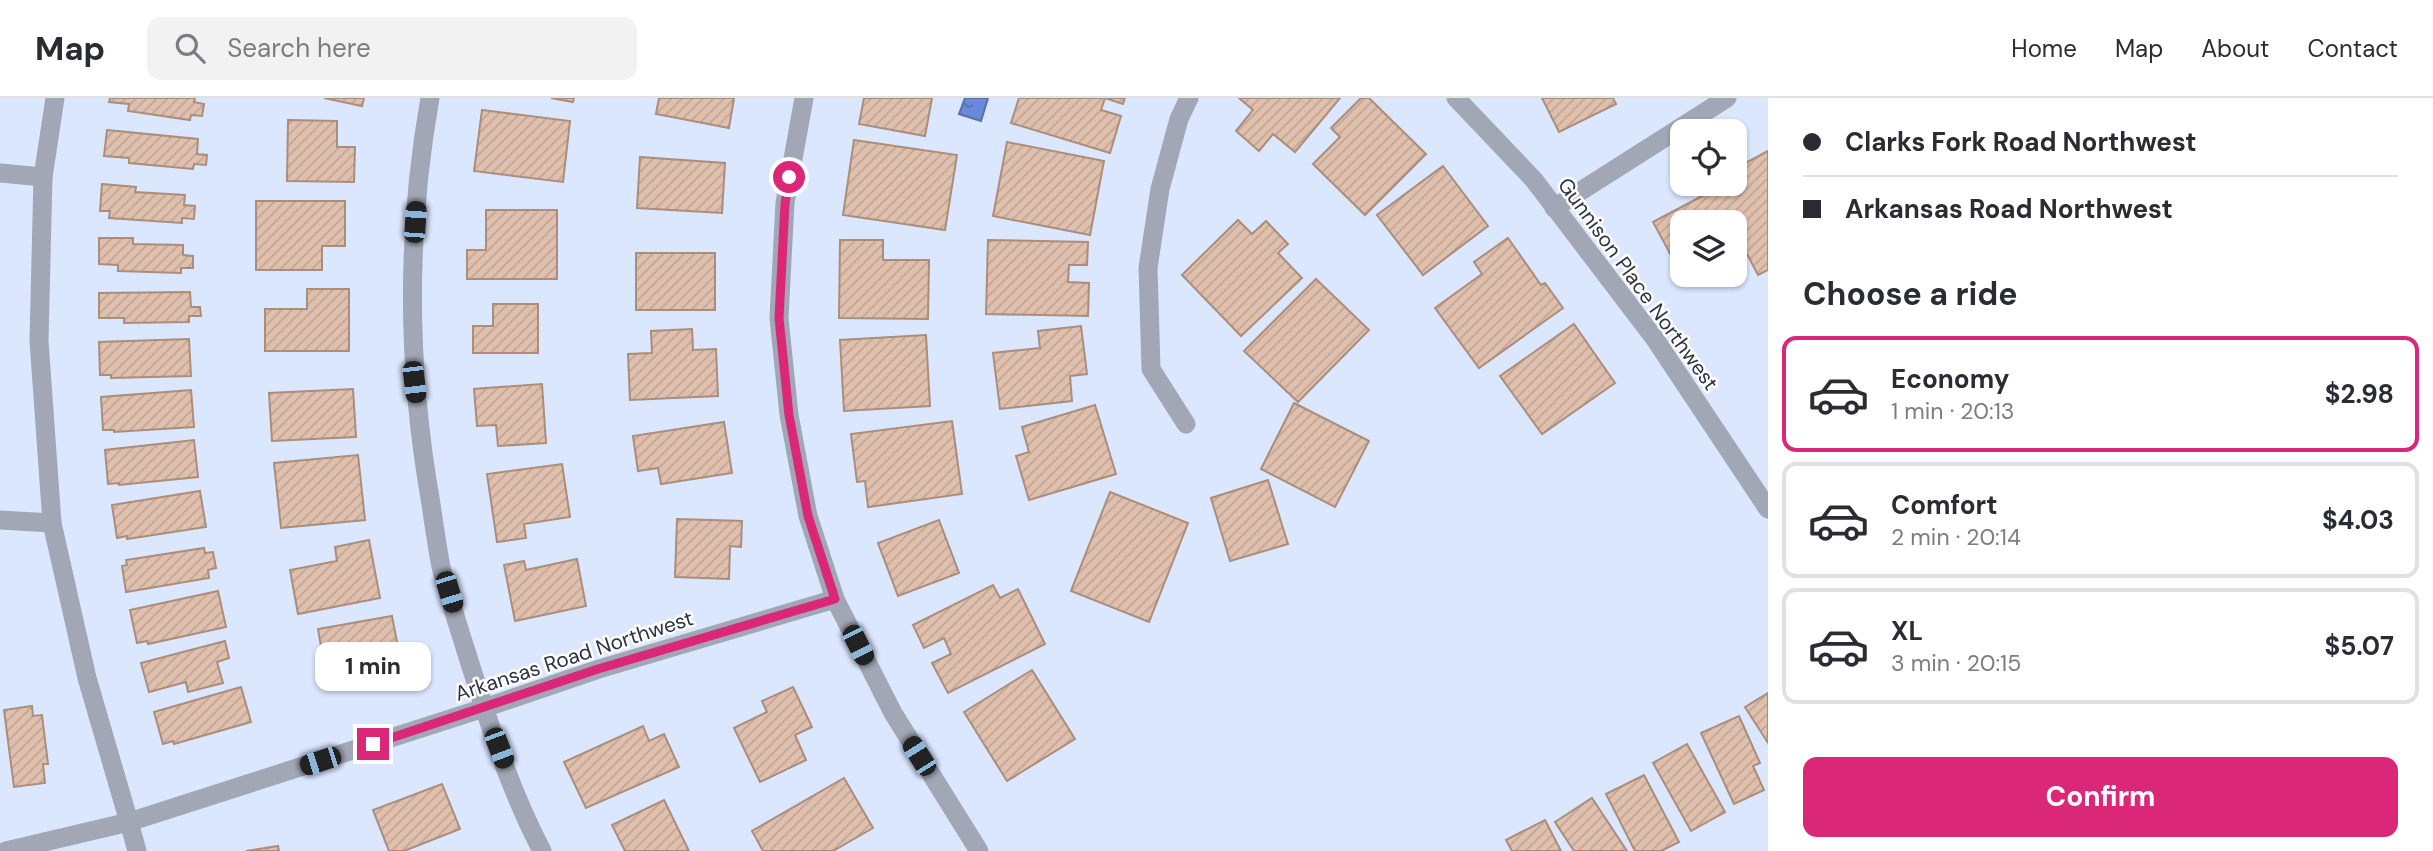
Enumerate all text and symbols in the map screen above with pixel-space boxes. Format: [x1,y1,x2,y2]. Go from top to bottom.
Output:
search box [147,17,637,80]
text: Map [35,27,105,70]
icon: search [171,29,209,67]
text: Search here [227,31,371,65]
text: Home [2011,33,2077,64]
text: Map [2115,33,2163,64]
text: About [2201,33,2270,64]
text: Contact [2308,33,2398,64]
map controls [1670,119,1747,287]
button: locate [1670,119,1747,196]
text: Clarks Fork Road Northwest [1845,125,2197,159]
route start [773,161,805,193]
street label: Gunnison Place Northwest [1551,172,1725,396]
text: Arkansas Road Northwest [1845,192,2173,226]
car [404,200,427,244]
button: layers [1670,210,1747,287]
text: Choose a ride [1803,273,2018,315]
car [402,360,427,404]
text: Economy [1891,362,2009,396]
icon: car [1807,363,1870,426]
text: $2.98 [2325,377,2394,411]
text: 1 min · 20:13 [1891,396,2014,426]
text: Comfort [1891,488,1997,522]
icon: car [1807,489,1870,552]
text: $4.03 [2322,503,2394,537]
text: 2 min · 20:14 [1891,522,2021,552]
car [433,569,466,615]
street label: Arkansas Road Northwest [451,604,697,708]
text: XL [1891,614,1923,648]
icon: car [1807,615,1870,678]
car [840,622,877,668]
text: $5.07 [2324,629,2394,663]
callout: 1 min [315,642,431,692]
text: 3 min · 20:15 [1891,648,2021,678]
text: 1 min [345,651,401,681]
car [482,725,517,771]
route end [357,728,389,760]
car [899,733,940,779]
car [297,745,344,777]
button: Confirm [1803,757,2398,837]

